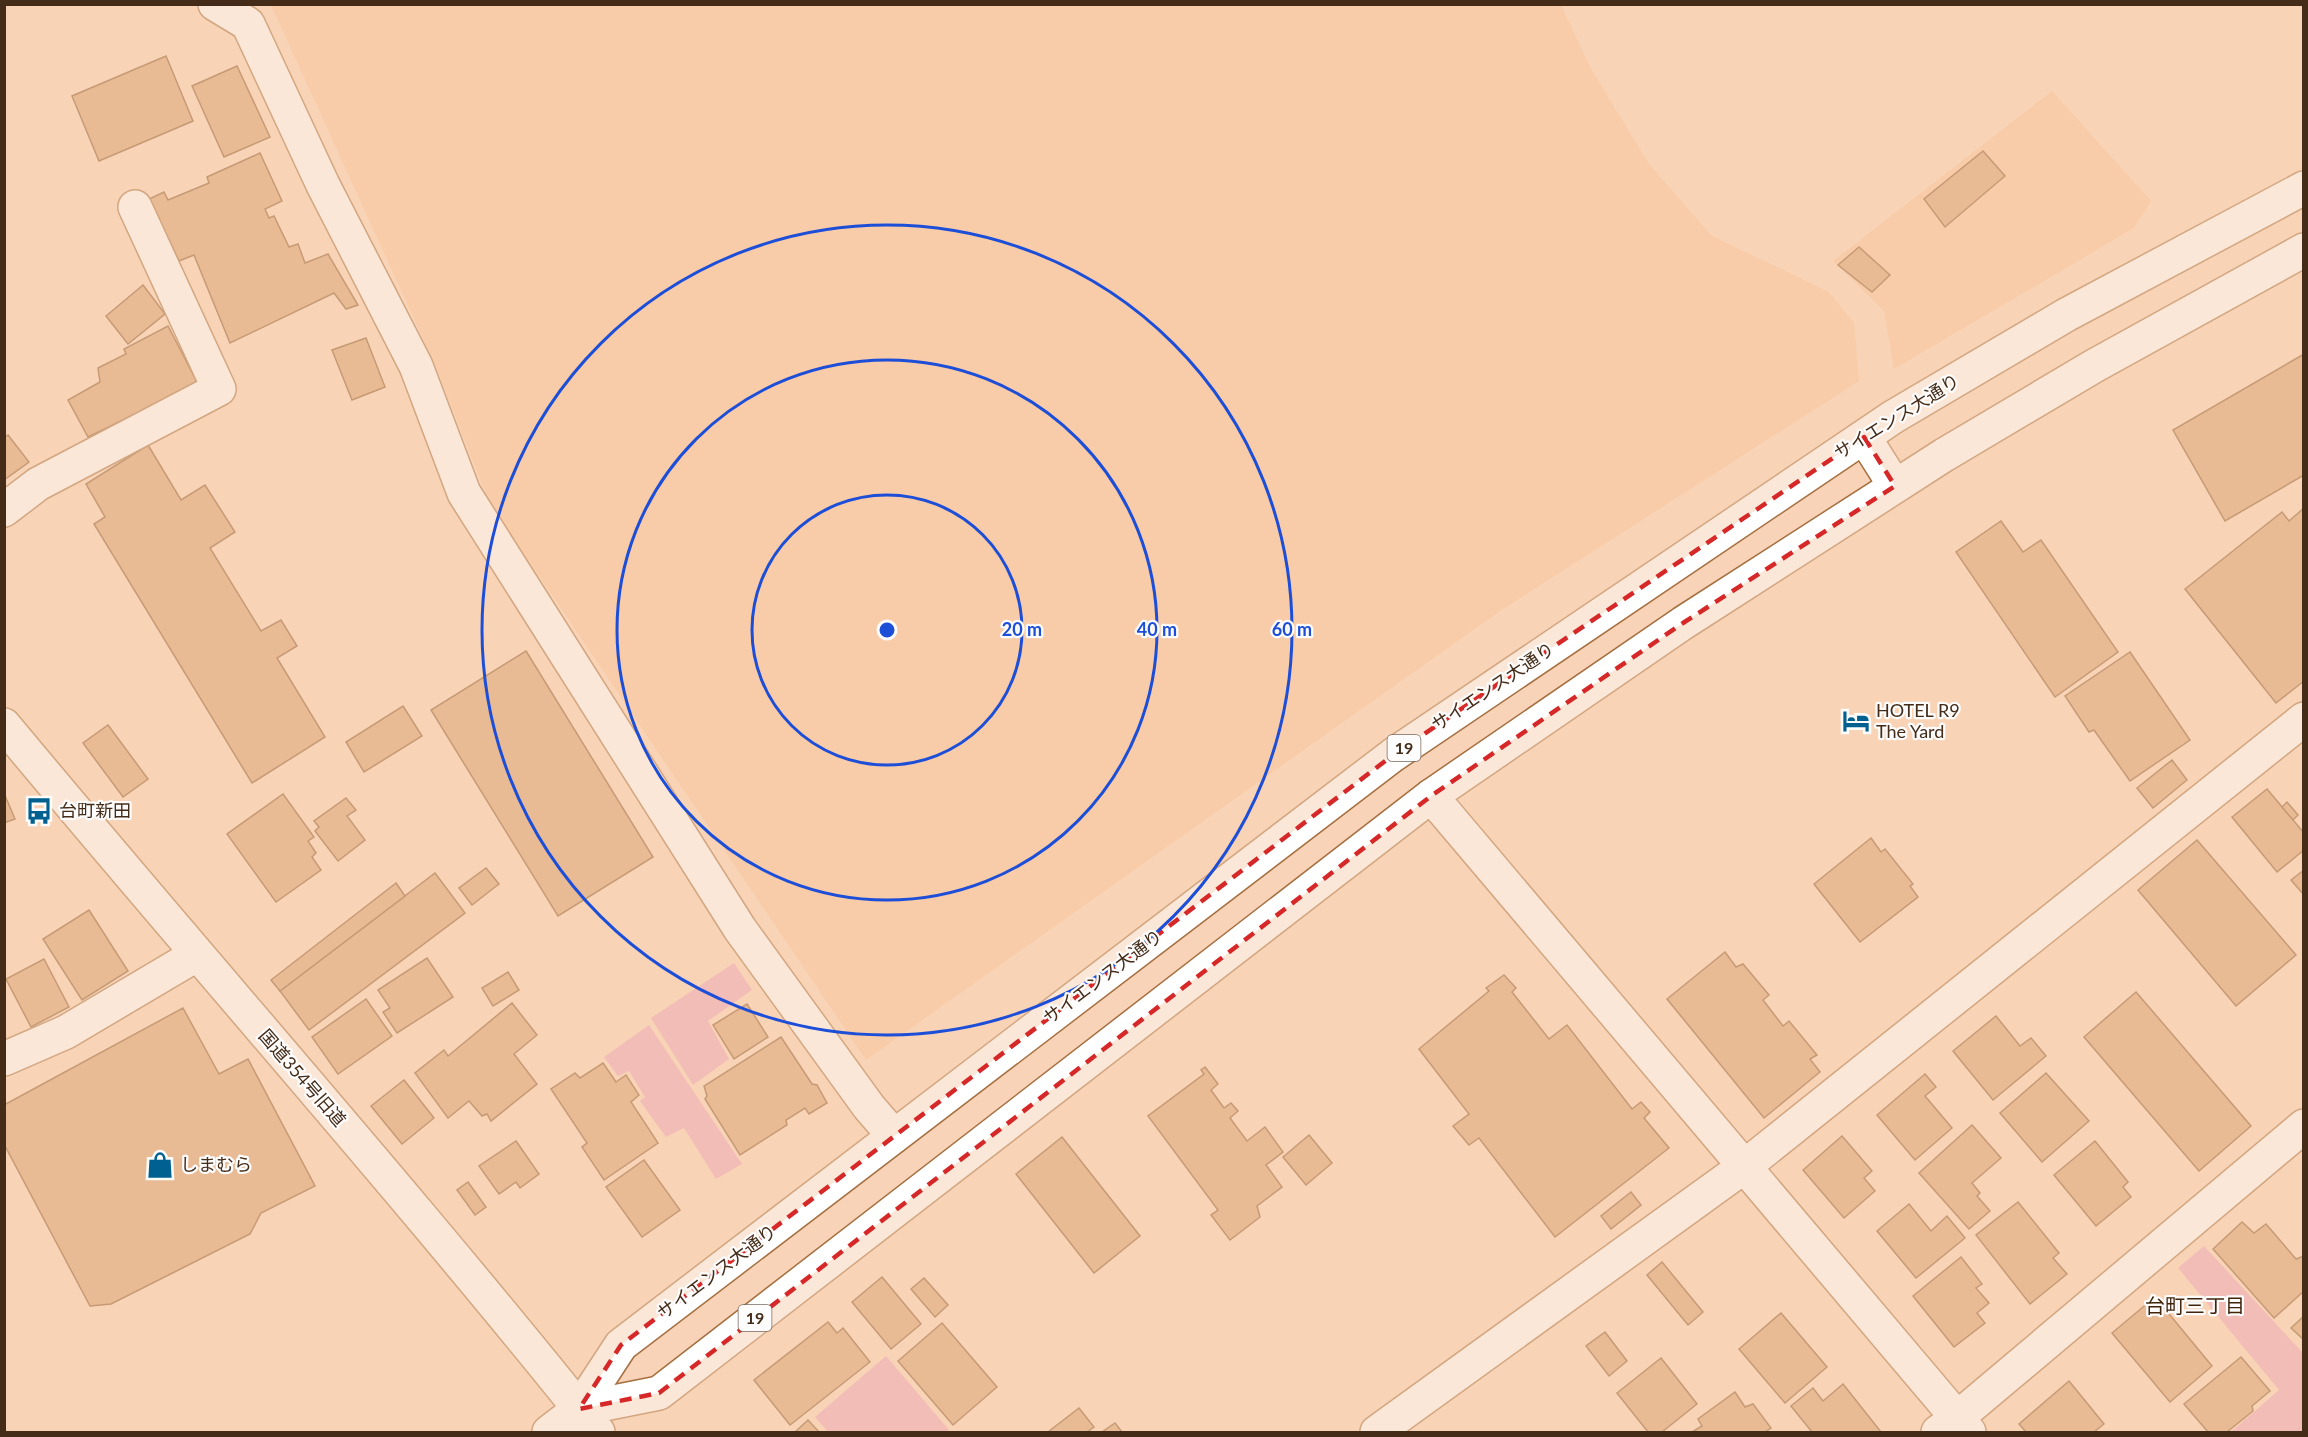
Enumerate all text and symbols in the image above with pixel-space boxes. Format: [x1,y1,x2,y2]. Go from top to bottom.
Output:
street label: サイエンス大通り [1830,369,1963,463]
text: 20 m [1002,618,1042,640]
text: 40 m [1137,618,1177,640]
text: 60 m [1272,618,1312,640]
centre of rings [877,620,897,640]
street label: サイエンス大通り [1427,637,1558,735]
place label: HOTEL R9 The Yard [1876,699,1960,742]
hotel icon: HOTEL R9 The Yard [1841,706,1871,736]
road number: 19 [1388,735,1420,761]
bus stop icon: 台町新田 [24,796,54,826]
place label: 台町新田 [59,799,131,821]
street label: サイエンス大通り [1038,924,1166,1028]
street label: 国道354号旧道 [255,1024,351,1130]
shop icon: しまむら [145,1150,175,1180]
place label: しまむら [180,1153,252,1175]
street label: サイエンス大通り [652,1219,780,1323]
district label: 台町三丁目 [2145,1293,2245,1317]
road number: 19 [738,1305,771,1331]

